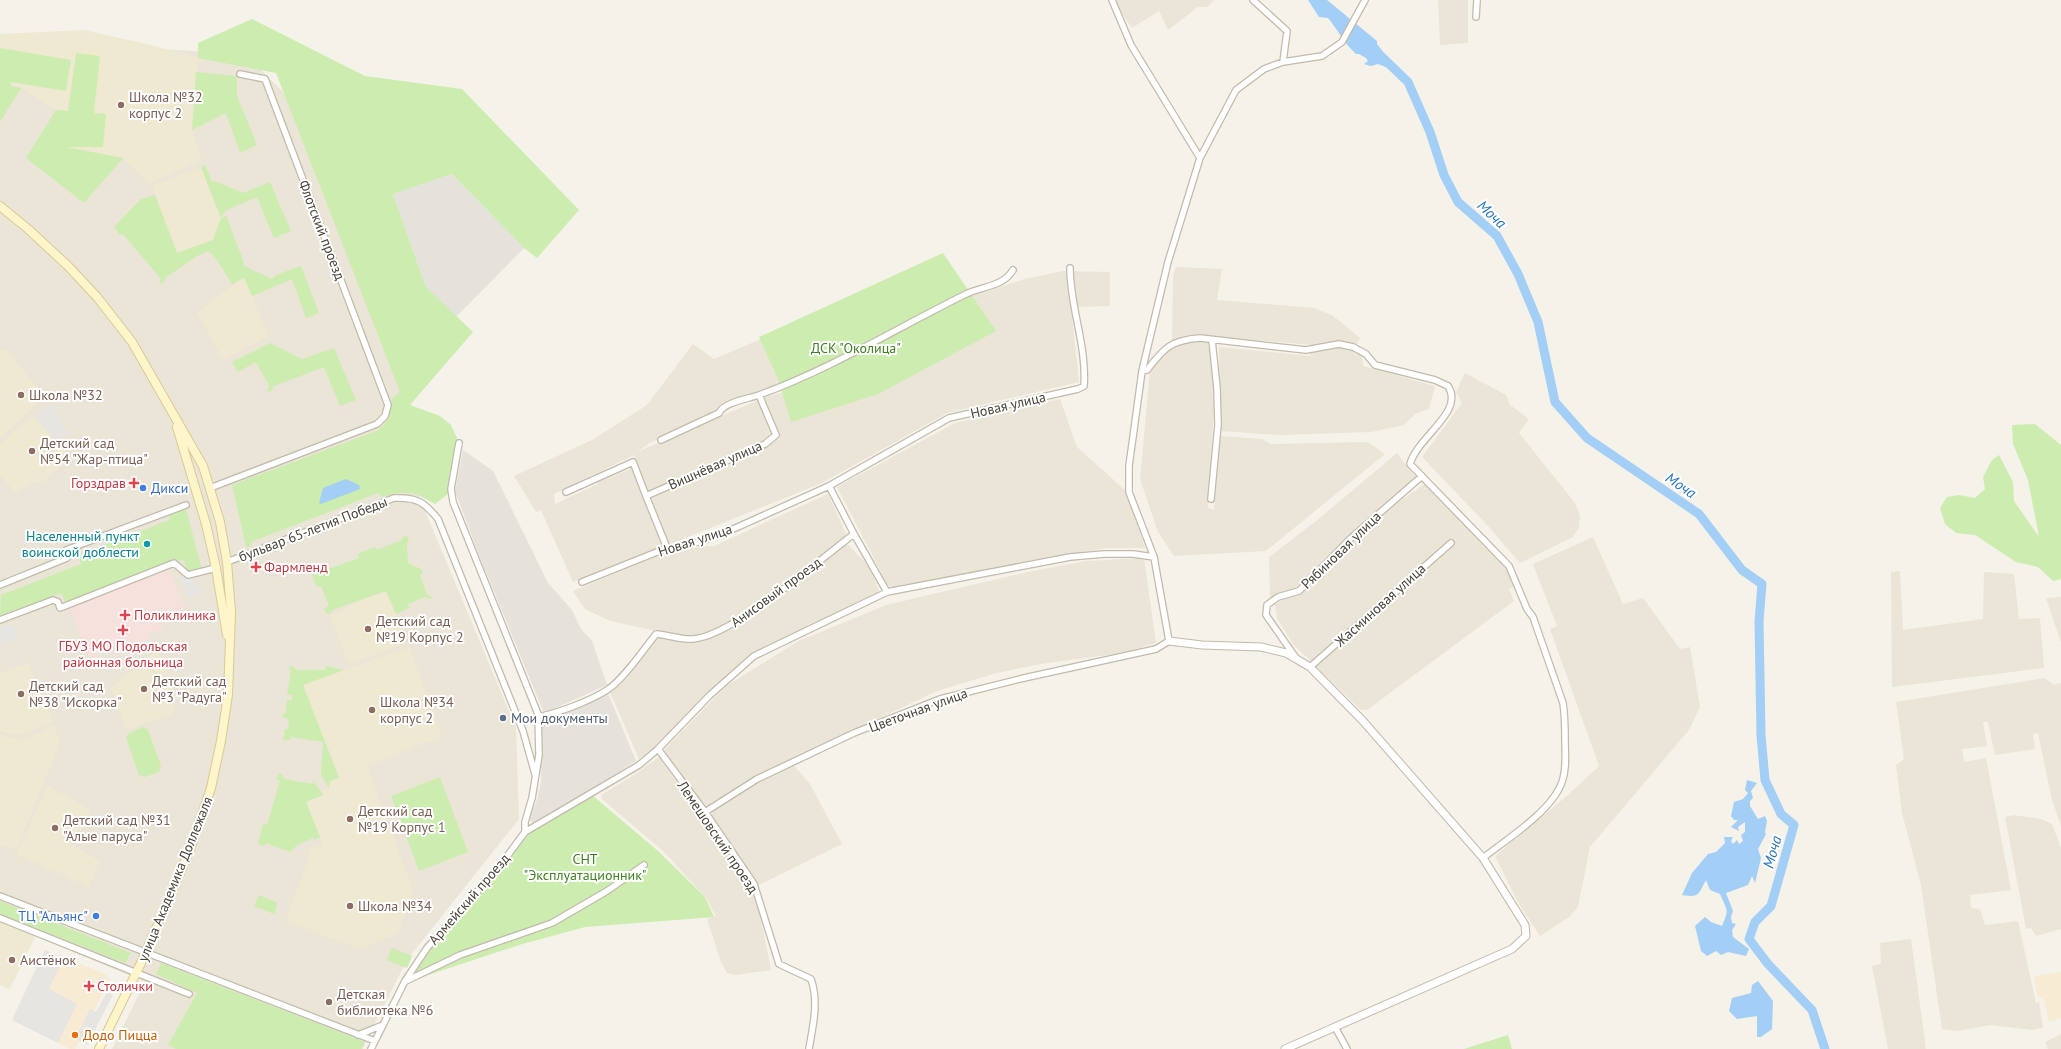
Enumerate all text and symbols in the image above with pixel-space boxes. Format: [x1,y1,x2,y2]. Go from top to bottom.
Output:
place label: Школа №32 корпус 2 [129,88,203,122]
marker: Школа №32 корпус 2 [116,100,126,110]
street label: Флотский проезд [295,177,349,283]
water label: Моча [1473,196,1511,233]
park label: ДСК "Околица" [811,339,901,357]
place label: Школа №32 [29,386,103,404]
street label: Новая улица [969,388,1048,422]
marker: Школа №32 [16,390,26,400]
place label: Детский сад №54 "Жар-птица" [40,434,148,468]
street label: Вишнёвая улица [665,436,765,494]
marker: Детский сад №54 "Жар-птица" [27,446,37,456]
water label: Моча [1662,468,1701,502]
place label: Горздрав [71,474,126,492]
marker: Горздрав [129,478,139,488]
place label: Дикси [151,479,189,497]
marker: Дикси [138,483,148,493]
street label: бульвар 65-летия Победы [236,492,390,566]
street label: Рябиновая улица [1297,507,1385,593]
street label: Новая улица [656,520,734,560]
place label: Населенный пункт воинской доблести [22,527,139,561]
marker: Населенный пункт воинской доблести [142,539,152,549]
street label: Анисовый проезд [727,553,825,631]
place label: Фармленд [264,558,328,576]
street label: Жасминовая улица [1330,559,1429,651]
marker: Фармленд [251,562,261,572]
place label: Поликлиника [134,606,216,624]
marker: Поликлиника [119,609,131,621]
place label: Детский сад №19 Корпус 2 [376,612,464,646]
marker: ГБУЗ МО Подольская районная больница [117,624,129,636]
marker: Детский сад №19 Корпус 2 [363,624,373,634]
place label: ГБУЗ МО Подольская районная больница [59,637,187,671]
place label: Детский сад №3 "Радуга" [152,672,227,706]
place label: Детский сад №38 "Искорка" [29,677,122,711]
marker: Детский сад №3 "Радуга" [139,684,149,694]
street label: Цветочная улица [866,684,970,736]
marker: Детский сад №38 "Искорка" [16,689,26,699]
place label: Школа №34 корпус 2 [380,693,454,727]
marker: Школа №34 корпус 2 [367,705,377,715]
place label: Мои документы [511,709,608,727]
marker: Мои документы [498,713,508,723]
street label: Лемешовский проезд [673,776,763,897]
street label: улица Академика Доллежаля [134,794,216,964]
place label: Детский сад №19 Корпус 1 [358,802,446,836]
place label: Детский сад №31 "Алые паруса" [63,811,171,845]
marker: Детский сад №19 Корпус 1 [345,814,355,824]
marker: Детский сад №31 "Алые паруса" [50,823,60,833]
water label: Моча [1758,833,1786,870]
street label: Армейский проезд [424,849,514,948]
park label: СНТ "Эксплуатационник" [523,850,647,884]
place label: Школа №34 [358,897,432,915]
marker: Школа №34 [345,901,355,911]
place label: ТЦ "Альянс" [18,907,88,925]
marker: ТЦ "Альянс" [91,911,101,921]
place label: Аистёнок [20,951,76,969]
marker: Аистёнок [7,955,17,965]
place label: Столички [97,977,153,995]
marker: Столички [84,981,94,991]
place label: Детская библиотека №6 [337,985,433,1019]
marker: Детская библиотека №6 [324,997,334,1007]
place label: Додо Пицца [83,1026,157,1044]
marker: Додо Пицца [70,1030,80,1040]

